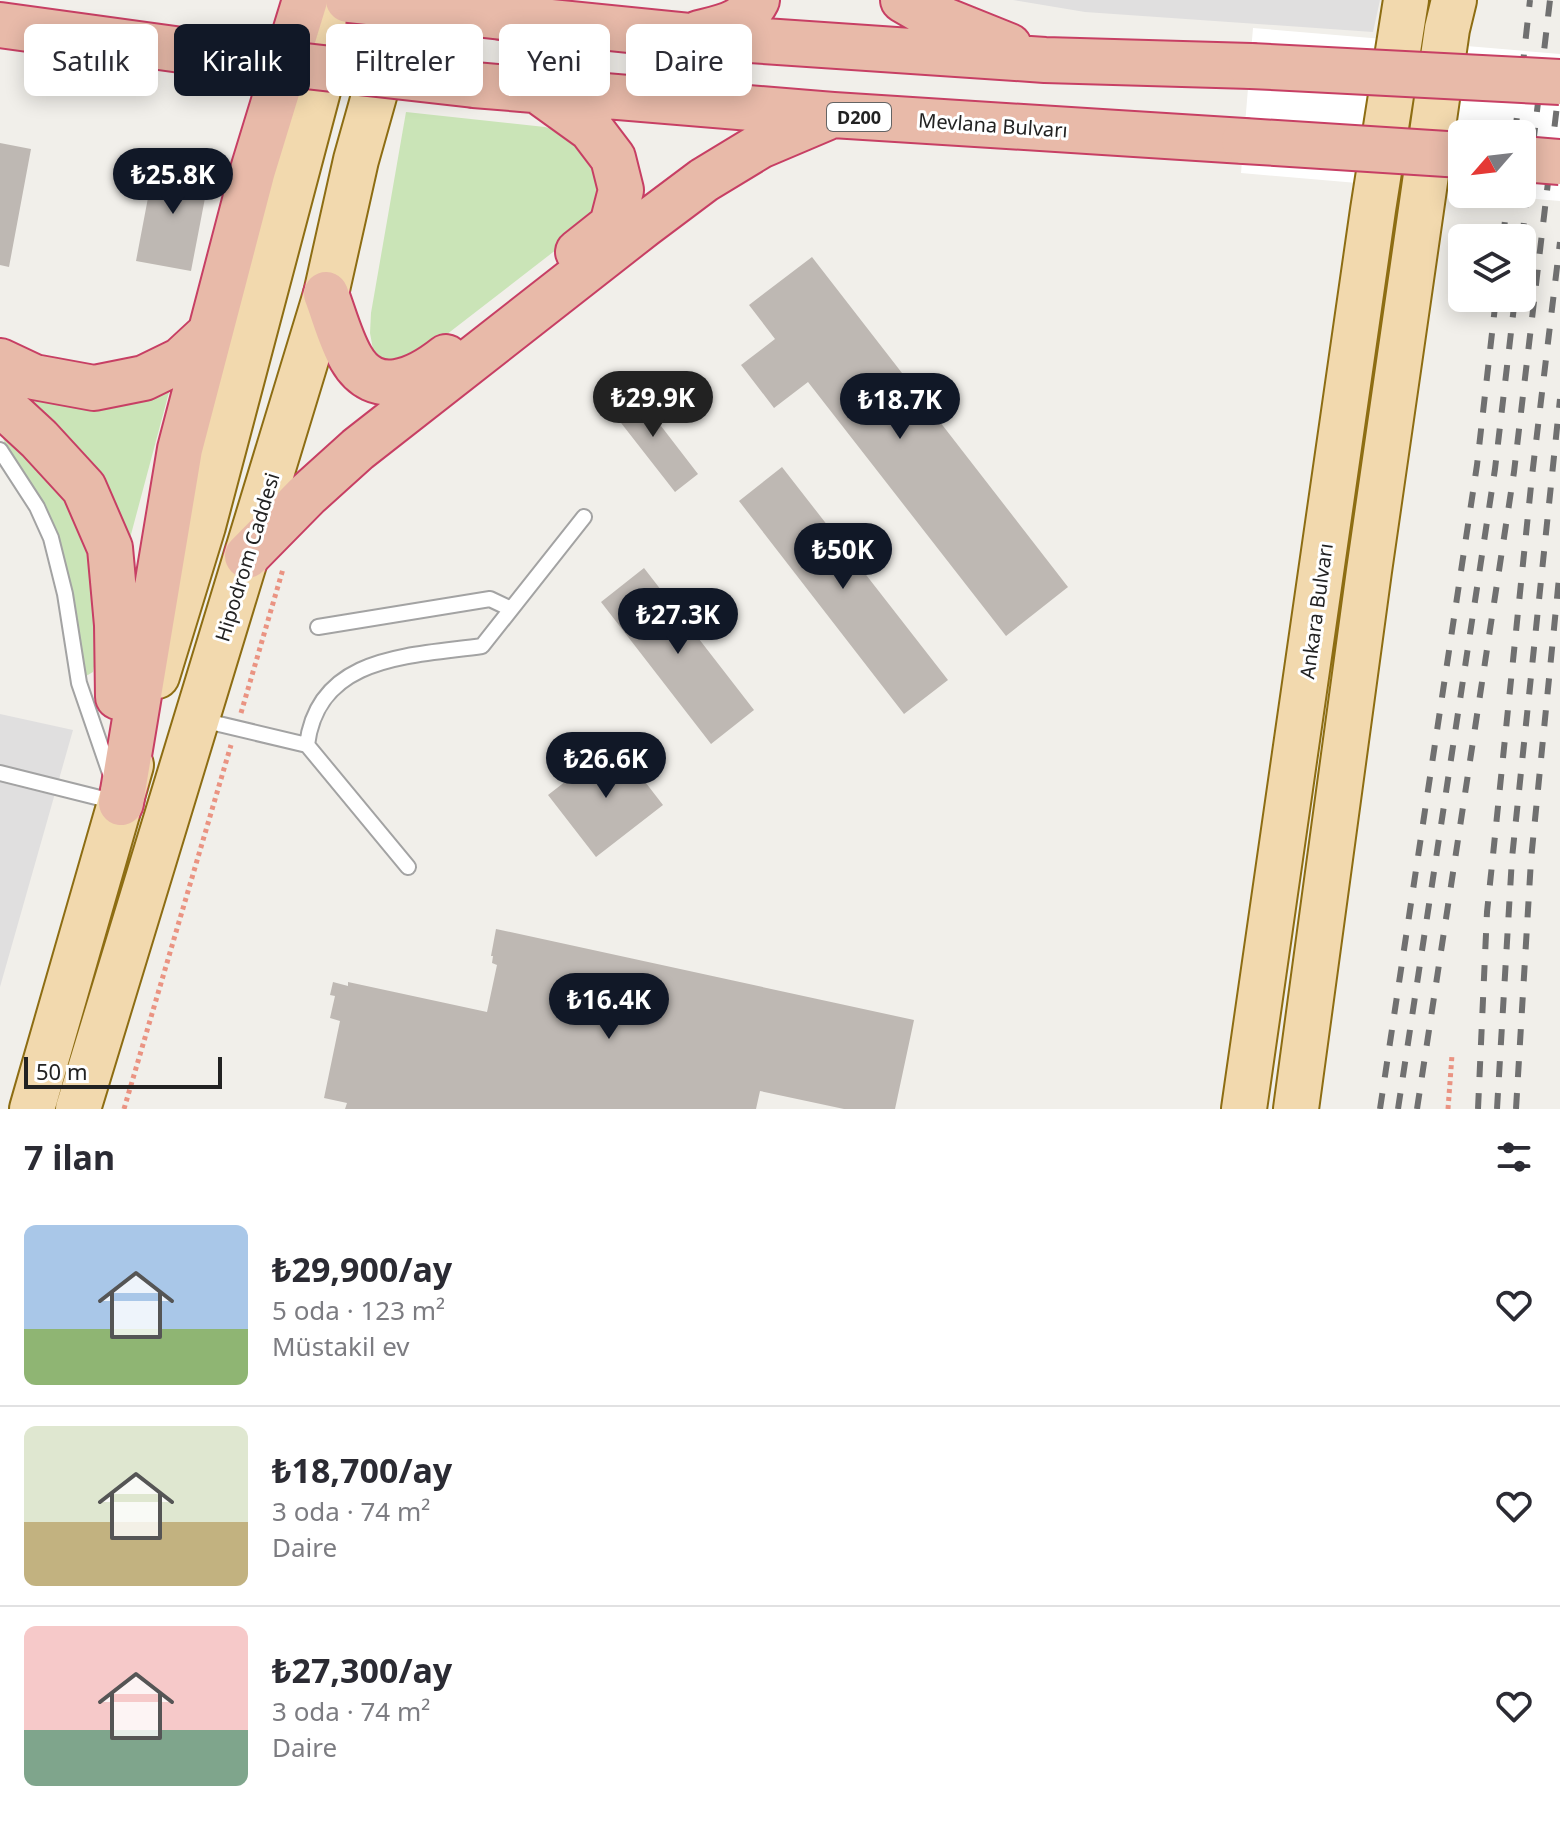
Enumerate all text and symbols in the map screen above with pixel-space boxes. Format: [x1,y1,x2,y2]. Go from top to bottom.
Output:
chip: Satılık [24,24,158,96]
chip: Kiralık [174,24,310,96]
chip: Filtreler [326,24,483,96]
chip: Yeni [499,24,610,96]
chip: Daire [626,24,752,96]
road number: D200 [827,103,891,131]
street label: Mevlana Bulvarı [917,106,1069,144]
north arrow [1448,120,1536,208]
map controls [1448,120,1536,312]
pin: ₺25.8K [108,148,238,216]
text: ₺25.8K [131,156,215,192]
button: layers [1448,224,1536,312]
pin: ₺29.9K [588,371,718,439]
pin: ₺18.7K [835,373,965,441]
text: ₺29.9K [611,379,695,415]
text: ₺18.7K [858,381,942,417]
street label: Hipodrom Caddesi [209,469,285,645]
pin: ₺50K [796,523,890,591]
text: ₺50K [812,531,874,567]
street label: Ankara Bulvarı [1293,541,1339,681]
pin: ₺27.3K [613,588,743,656]
text: ₺27.3K [636,596,720,632]
pin: ₺26.6K [541,732,671,800]
text: ₺26.6K [564,740,648,776]
pin: ₺16.4K [544,973,674,1041]
text: ₺16.4K [567,981,651,1017]
scale bar [24,1053,222,1089]
text: 50 m [36,1056,87,1086]
text: 7 ilan [24,1134,115,1180]
icon: filters [1492,1135,1536,1179]
text: ₺29,900/ay [272,1246,452,1292]
icon: home [88,1257,184,1353]
icon: heart [1492,1283,1536,1327]
text: 5 oda · 123 m² [272,1292,445,1328]
text: Müstakil ev [272,1328,410,1364]
text: ₺18,700/ay [272,1447,452,1493]
icon: home [88,1458,184,1554]
icon: heart [1492,1484,1536,1528]
text: 3 oda · 74 m² [272,1493,430,1529]
text: Daire [272,1529,337,1565]
text: ₺27,300/ay [272,1647,452,1693]
icon: home [88,1658,184,1754]
icon: heart [1492,1684,1536,1728]
text: 3 oda · 74 m² [272,1693,430,1729]
text: Daire [272,1729,337,1765]

